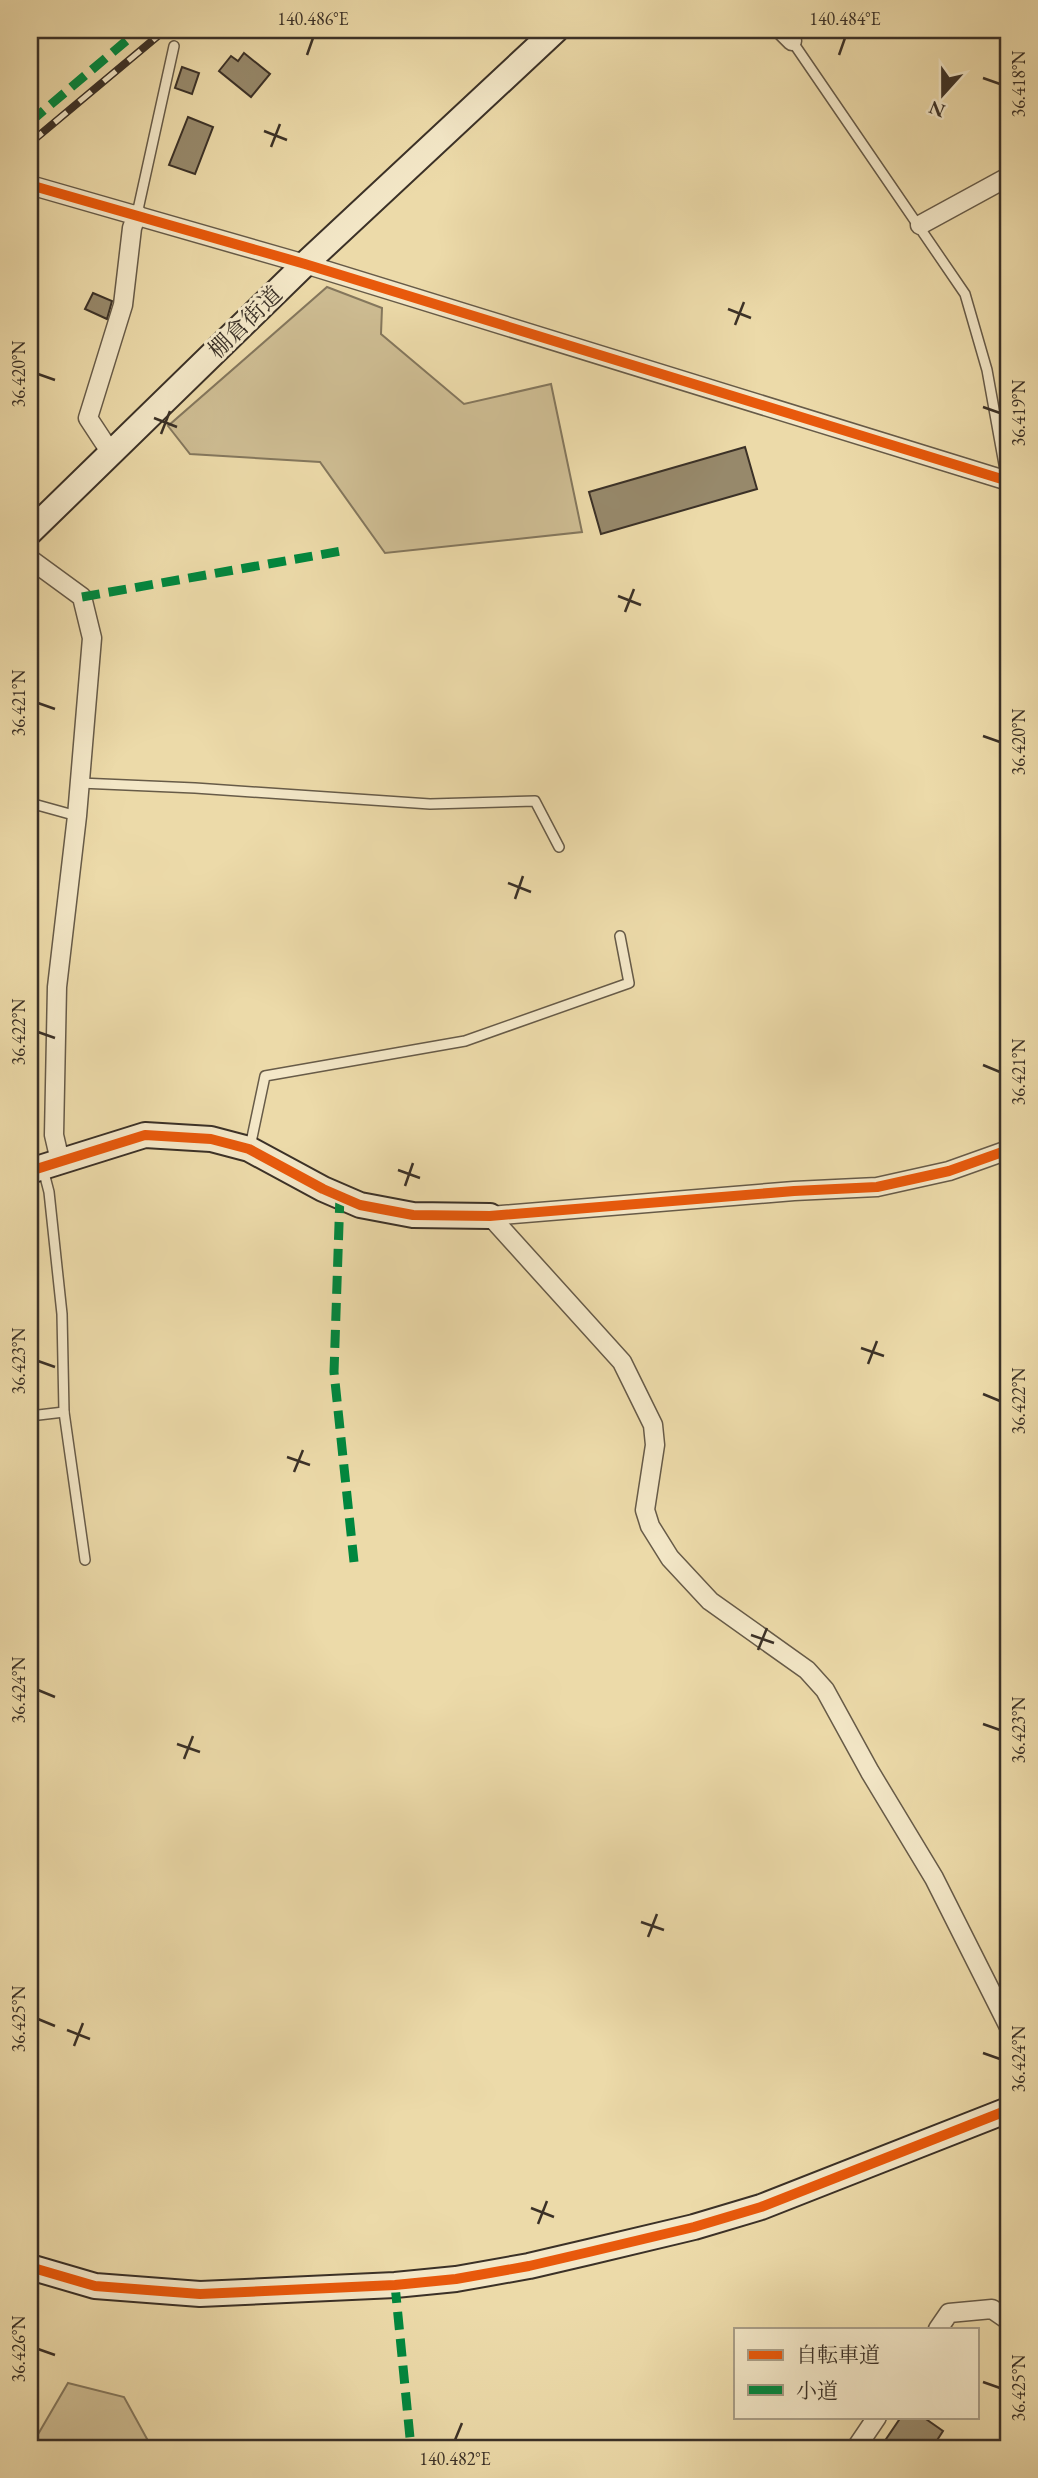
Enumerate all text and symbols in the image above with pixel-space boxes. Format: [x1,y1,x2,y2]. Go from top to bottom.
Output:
text: 140.486°E [277,7,349,30]
text: 140.484°E [809,7,881,30]
text: 36.418°N [1007,50,1030,117]
north arrow [908,60,978,130]
text: N [925,95,949,124]
street label: 棚倉街道 [201,279,289,365]
text: 36.420°N [7,340,30,407]
text: 36.419°N [1007,379,1030,446]
text: 36.421°N [7,669,30,736]
text: 36.420°N [1007,708,1030,775]
text: 36.422°N [7,998,30,1065]
text: 36.421°N [1007,1038,1030,1105]
text: 36.423°N [7,1327,30,1394]
text: 36.422°N [1007,1367,1030,1434]
text: 36.424°N [7,1656,30,1723]
text: 36.423°N [1007,1696,1030,1763]
text: 36.425°N [7,1985,30,2052]
text: 36.424°N [1007,2025,1030,2092]
text: 36.426°N [7,2315,30,2382]
legend [734,2328,978,2418]
text: 自転車道 [796,2341,880,2368]
text: 36.425°N [1007,2354,1030,2421]
text: 小道 [796,2377,838,2404]
text: 140.482°E [419,2447,491,2470]

